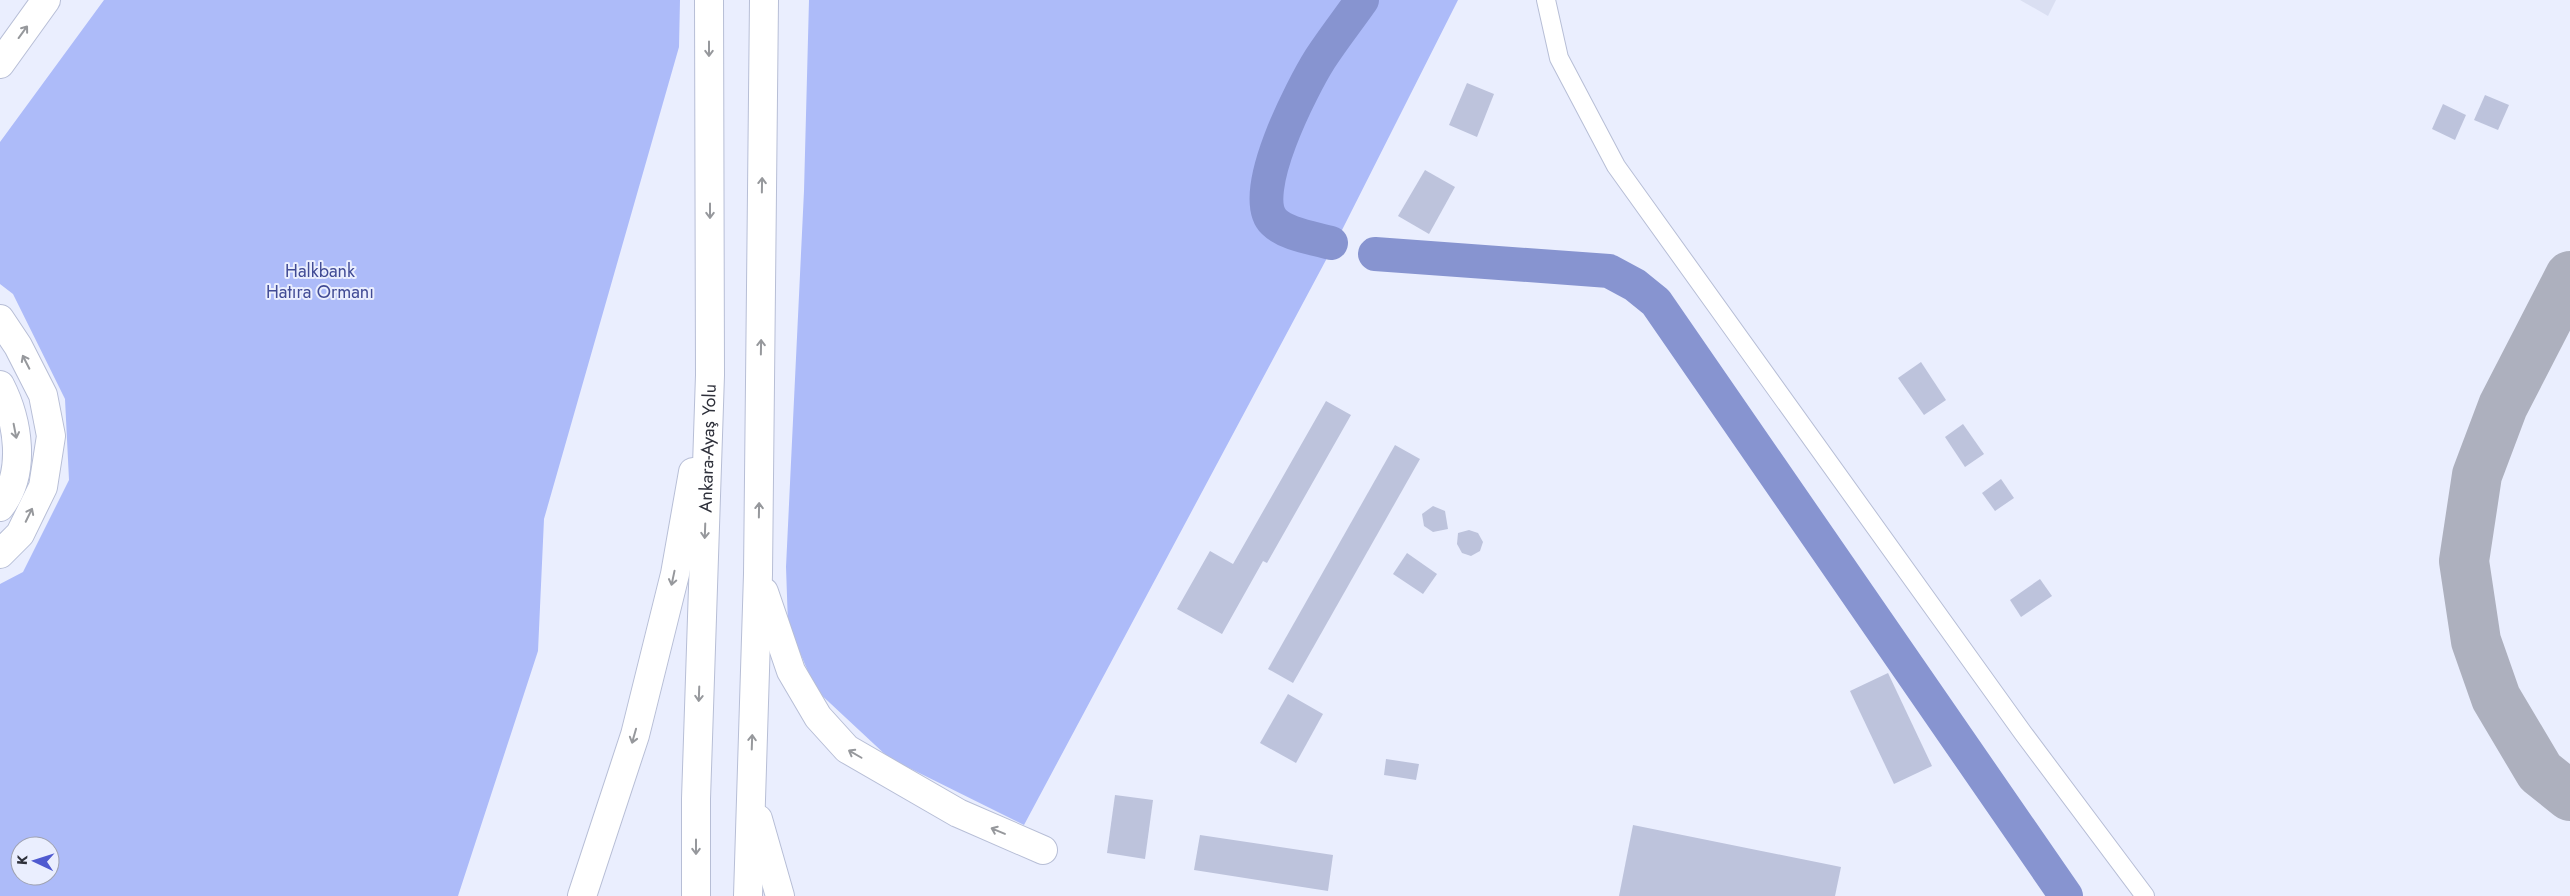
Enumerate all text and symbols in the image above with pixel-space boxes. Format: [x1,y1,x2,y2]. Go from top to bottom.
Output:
one-way arrow [18,25,28,39]
one-way arrow [704,40,714,56]
one-way arrow [757,177,767,193]
one-way arrow [705,202,715,219]
park label: Halkbank Hatıra Ormanı [266,258,374,305]
one-way arrow [756,339,765,355]
one-way arrow [21,354,31,369]
street label: Ankara-Ayaş Yolu [692,384,723,513]
one-way arrow [11,422,20,438]
one-way arrow [754,502,764,518]
one-way arrow [24,508,34,523]
one-way arrow [700,523,709,539]
one-way arrow [668,569,678,585]
one-way arrow [694,685,704,701]
one-way arrow [629,727,639,743]
one-way arrow [748,734,757,750]
one-way arrow [849,748,863,758]
one-way arrow [991,825,1006,835]
north arrow [10,836,60,886]
one-way arrow [691,839,701,855]
text: K [12,854,32,866]

